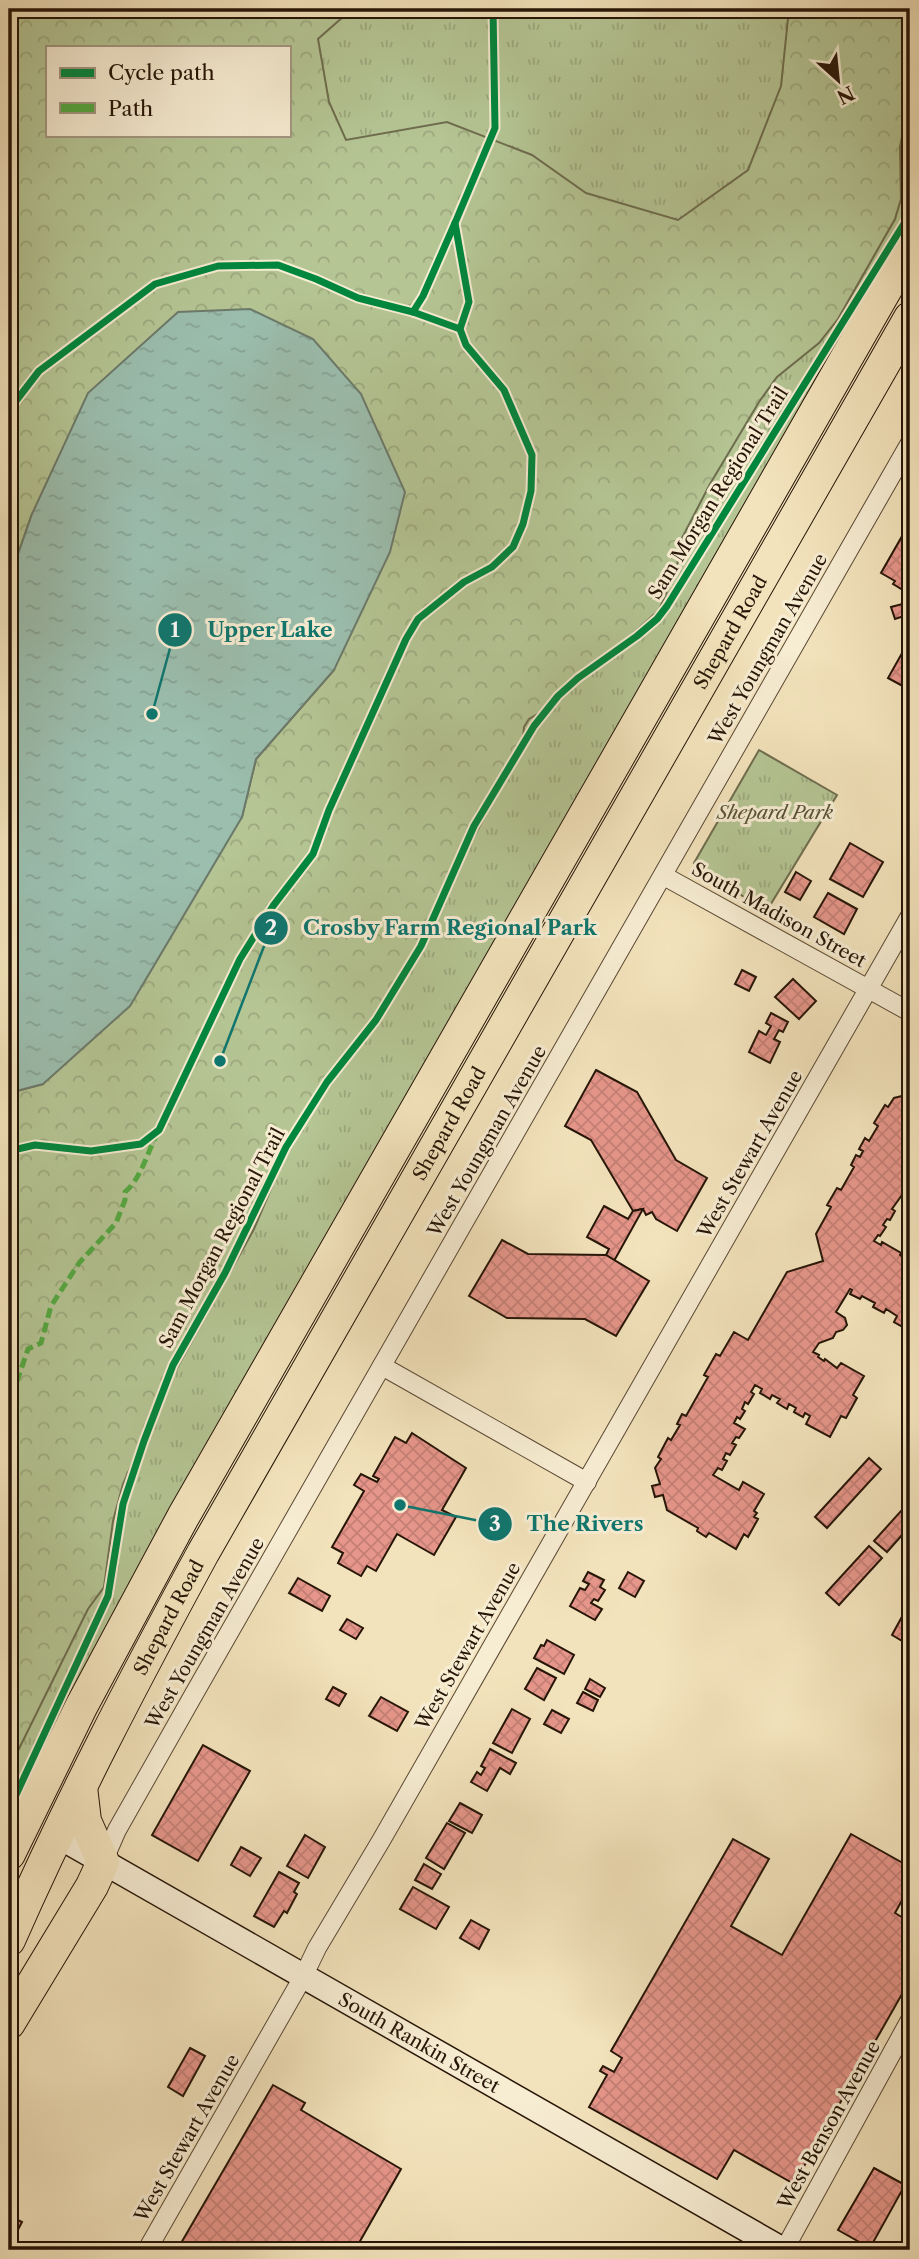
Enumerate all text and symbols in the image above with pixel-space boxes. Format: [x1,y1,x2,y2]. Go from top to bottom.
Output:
legend [46,46,290,136]
north arrow [804,46,874,116]
text: Cycle path [108,60,215,85]
text: N [833,81,858,109]
text: Path [108,96,153,121]
street label: Sam Morgan Regional Trail [643,382,793,603]
street label: West Youngman Avenue [703,549,832,750]
street label: Shepard Road [689,571,772,693]
callout: Upper Lake [158,609,346,651]
text: 1 [170,617,180,642]
text: Upper Lake [207,617,333,642]
park label: Shepard Park [716,801,833,824]
street label: South Madison Street [688,858,870,973]
callout: Crosby Farm Regional Park [253,907,611,949]
text: 2 [265,915,277,940]
text: Crosby Farm Regional Park [303,915,598,940]
street label: West Youngman Avenue [422,1041,551,1242]
street label: Shepard Road [407,1062,491,1184]
street label: West Stewart Avenue [692,1066,807,1243]
street label: Sam Morgan Regional Trail [154,1124,290,1352]
callout: The Rivers [478,1503,658,1545]
text: 3 [489,1511,501,1536]
text: The Rivers [527,1511,643,1536]
street label: West Youngman Avenue [140,1533,269,1734]
street label: Shepard Road [128,1555,209,1679]
street label: West Stewart Avenue [410,1558,525,1735]
street label: South Rankin Street [335,1987,504,2098]
street label: West Benson Avenue [773,2037,885,2214]
street label: West Stewart Avenue [129,2050,244,2227]

